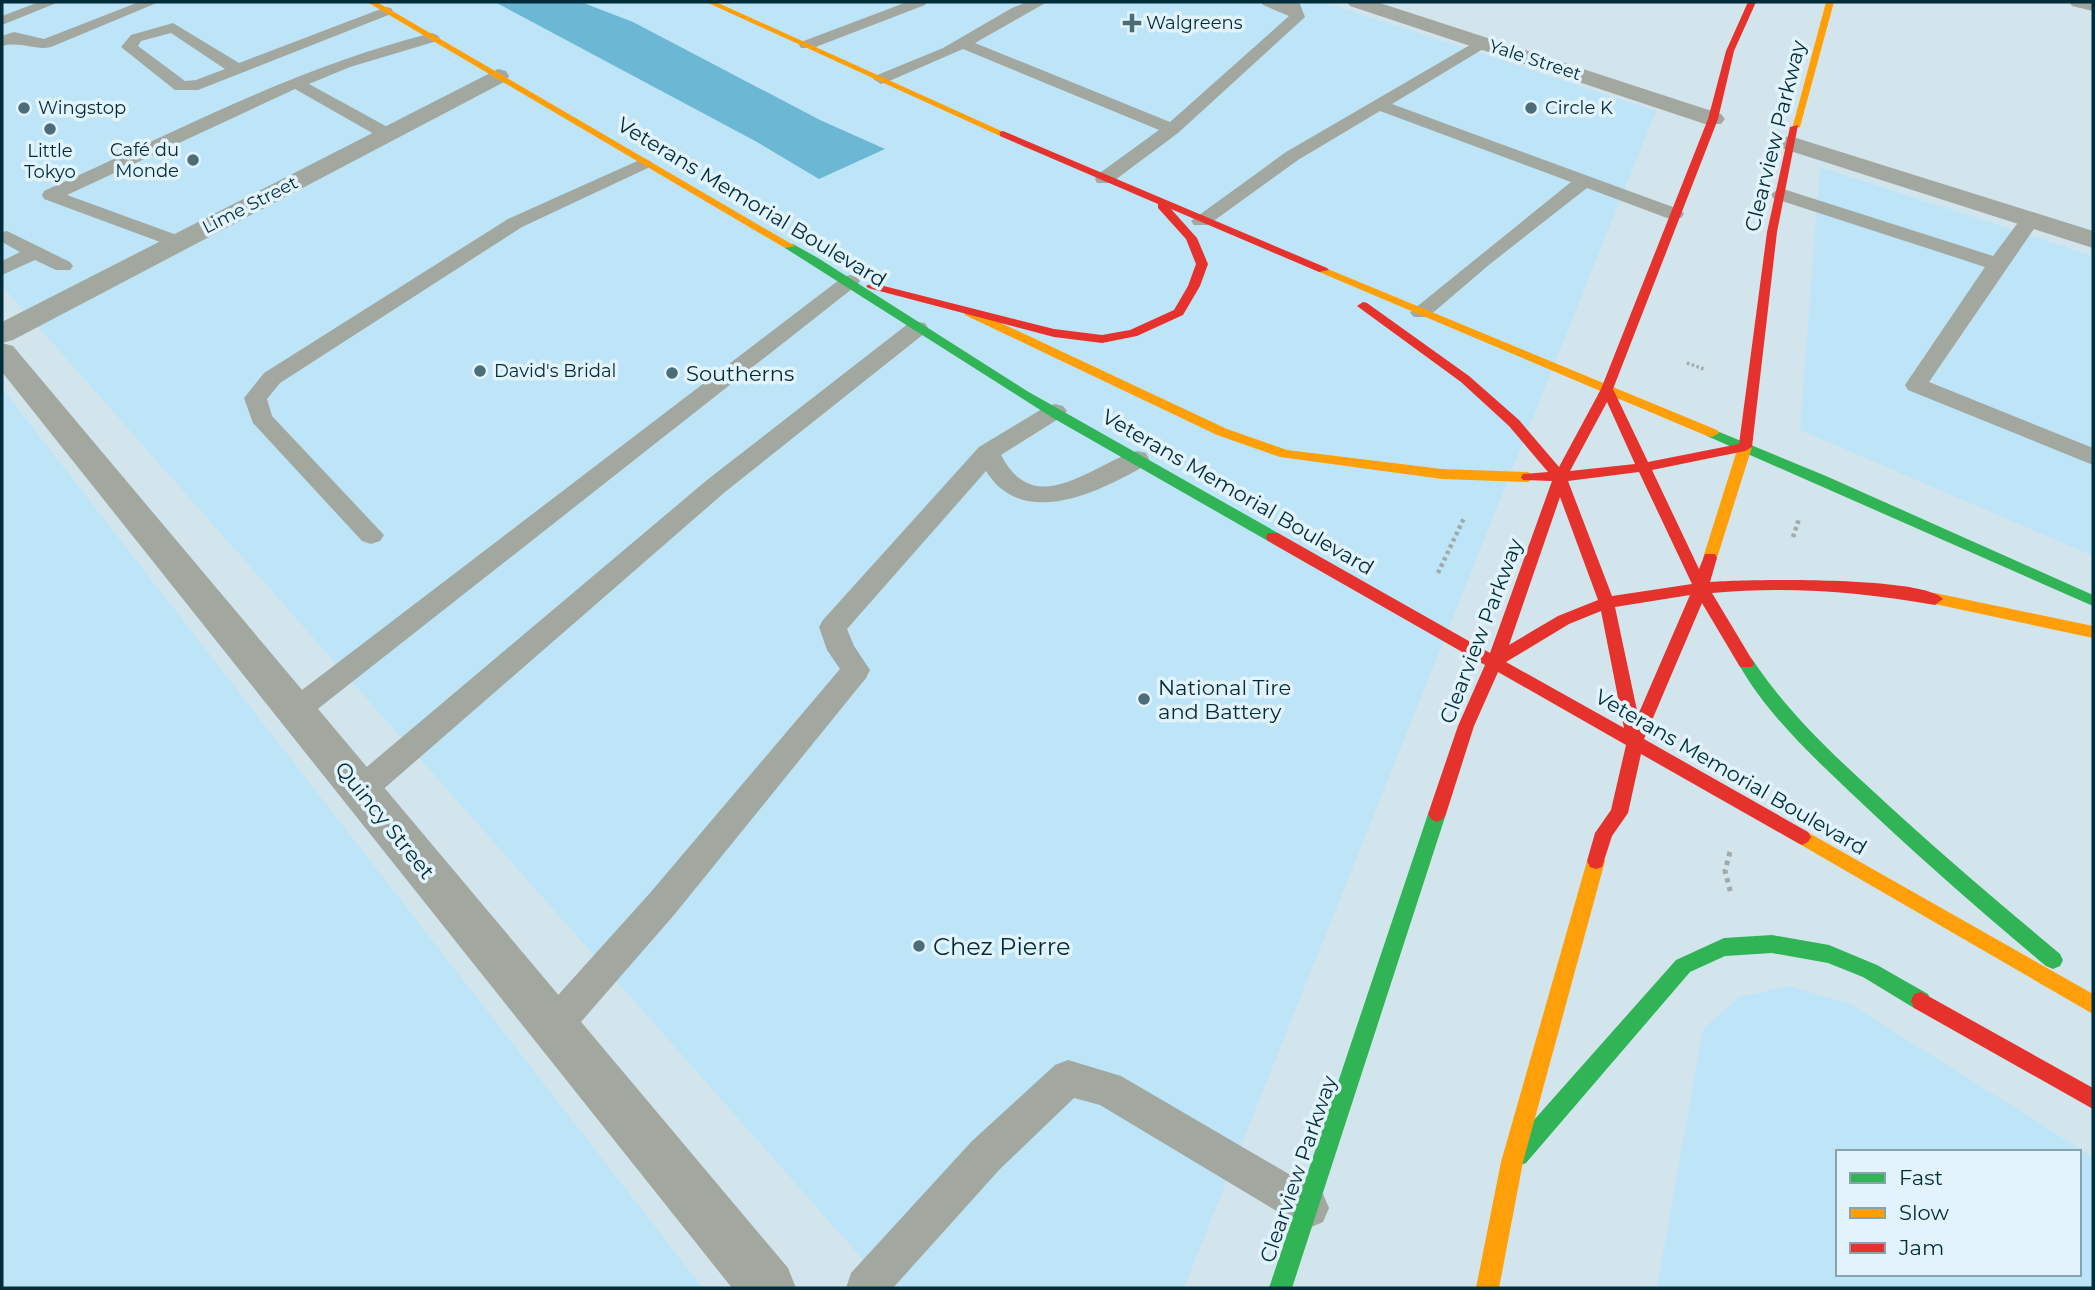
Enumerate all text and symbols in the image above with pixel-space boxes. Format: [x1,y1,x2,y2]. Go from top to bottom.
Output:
place label: Walgreens [1146,12,1243,34]
marker: Walgreens [1124,15,1140,31]
street label: Yale Street [1486,35,1584,85]
street label: Clearview Parkway [1739,37,1811,234]
place label: Wingstop [38,97,126,119]
place label: Circle K [1545,97,1613,119]
marker: Wingstop [16,100,32,116]
marker: Circle K [1523,100,1539,116]
street label: Veterans Memorial Boulevard [613,112,891,292]
marker: Little Tokyo [42,121,58,137]
place label: Café du Monde [110,139,179,182]
place label: Little Tokyo [24,140,76,183]
marker: Café du Monde [185,152,201,168]
street label: Lime Street [198,171,302,239]
place label: David's Bridal [494,360,616,382]
place label: Southerns [686,361,794,386]
marker: David's Bridal [472,363,488,379]
marker: Southerns [664,365,680,381]
street label: Veterans Memorial Boulevard [1098,404,1378,580]
street label: Clearview Parkway [1434,534,1528,727]
place label: National Tire and Battery [1158,675,1291,724]
street label: Veterans Memorial Boulevard [1591,684,1871,860]
marker: National Tire and Battery [1136,691,1152,707]
street label: Quincy Street [330,756,440,884]
place label: Chez Pierre [933,932,1071,961]
marker: Chez Pierre [911,938,927,954]
street label: Clearview Parkway [1254,1072,1342,1266]
legend [1836,1150,2081,1276]
text: Fast [1899,1165,1943,1190]
text: Slow [1899,1200,1949,1225]
text: Jam [1898,1235,1944,1260]

